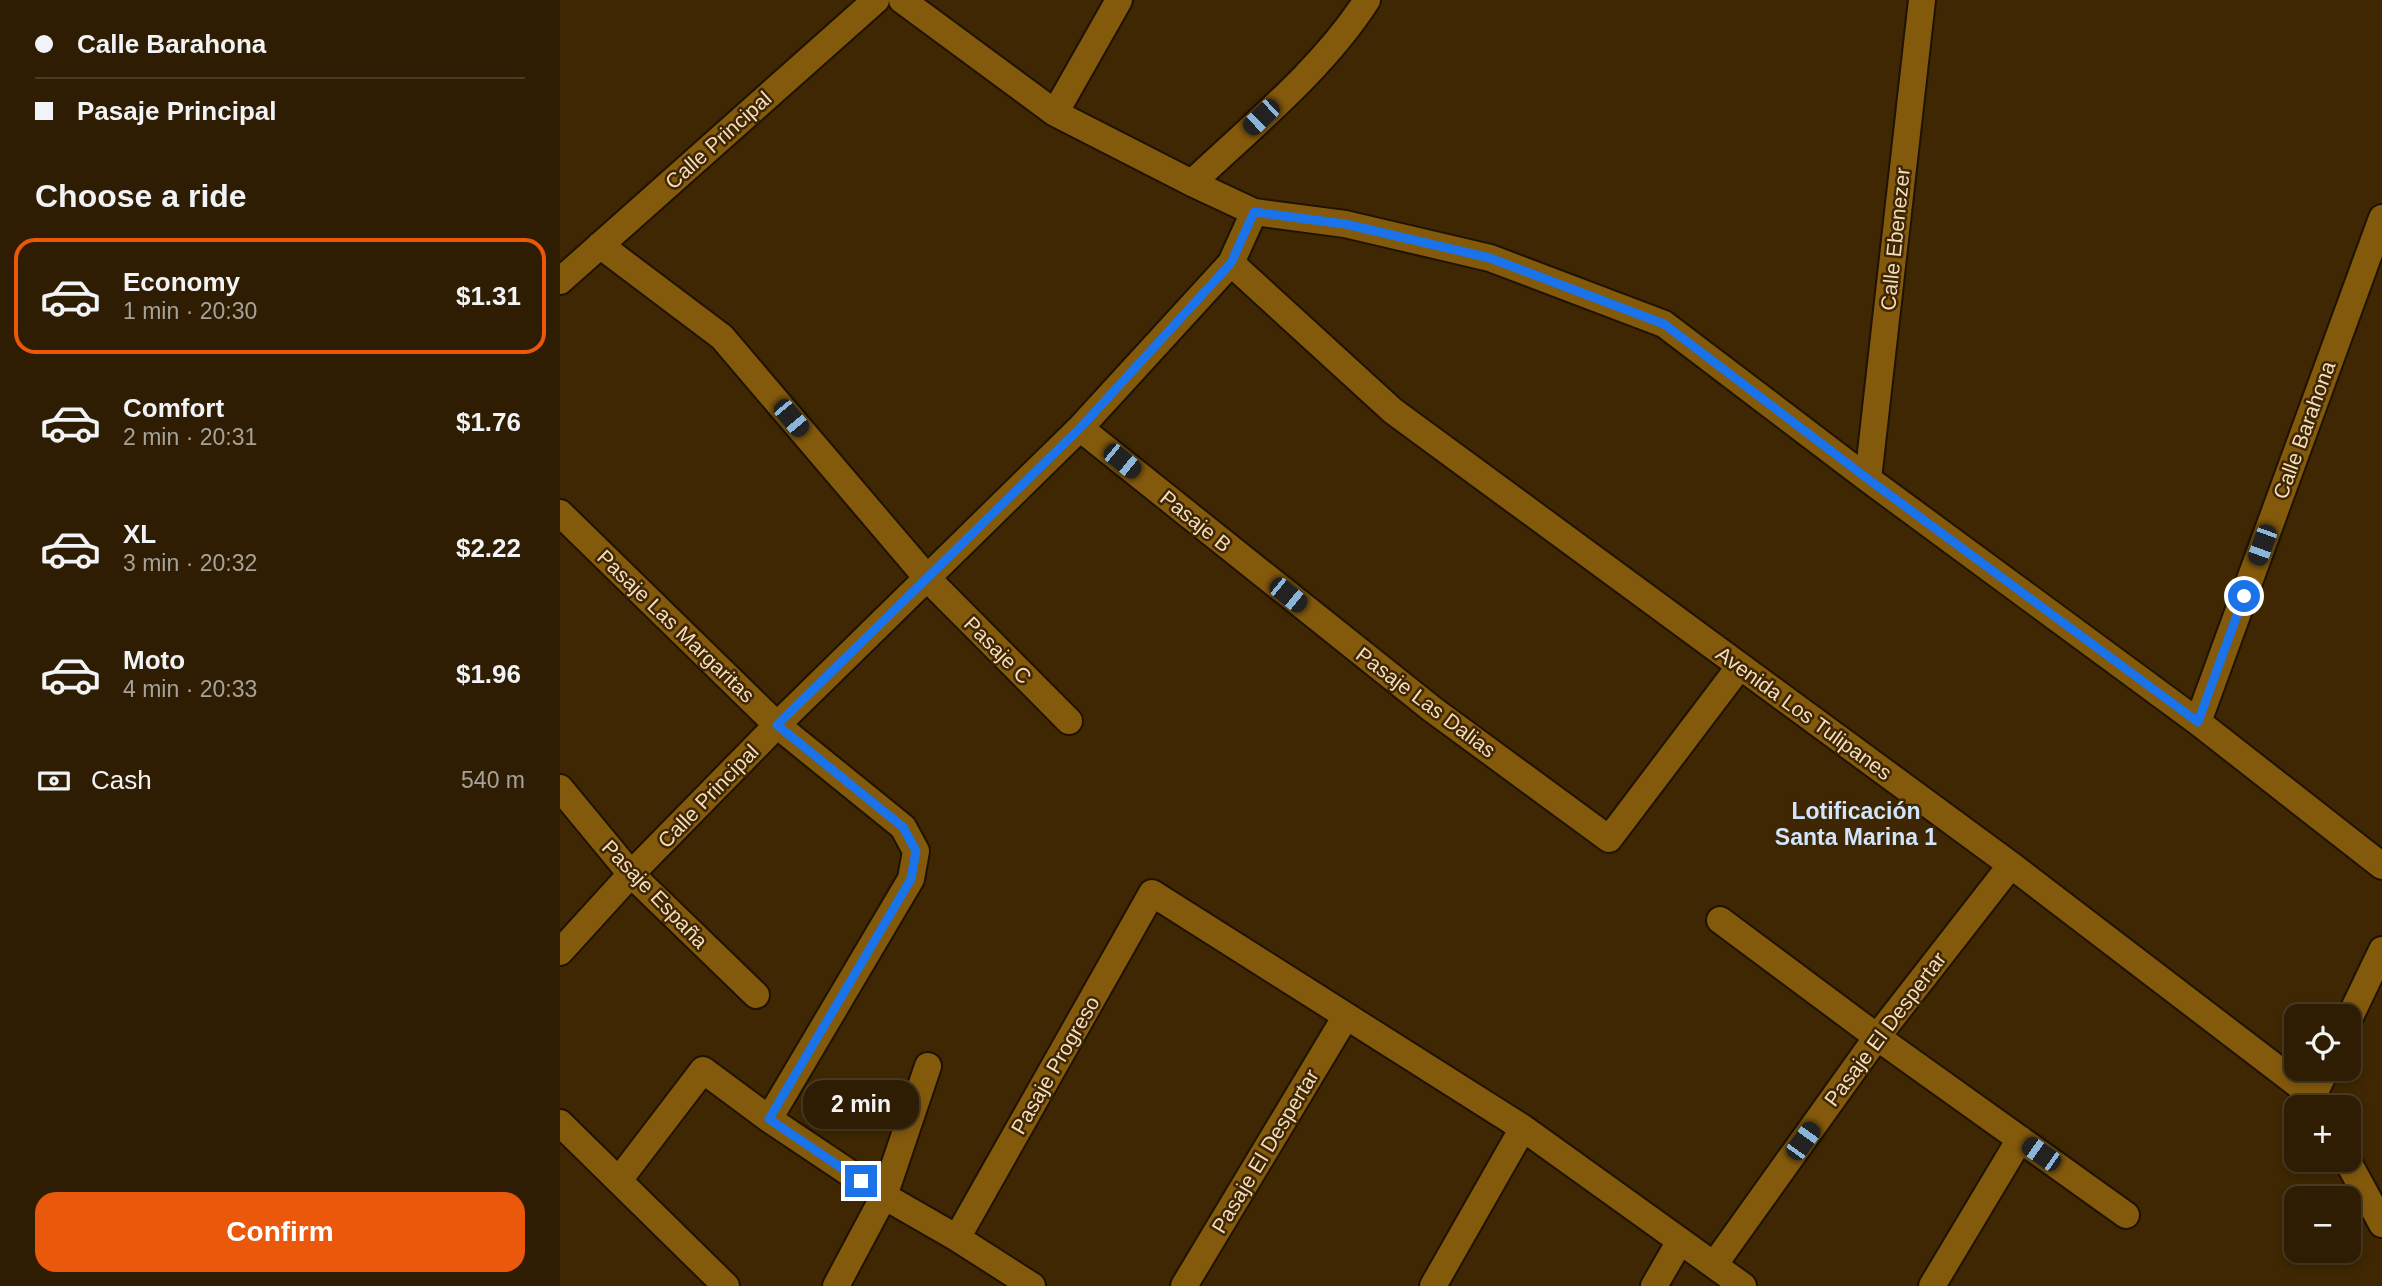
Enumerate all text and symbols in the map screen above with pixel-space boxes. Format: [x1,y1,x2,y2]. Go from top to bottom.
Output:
text: Calle Barahona [77,29,266,59]
street label: Calle Principal [660,87,776,193]
car [1239,95,1284,139]
text: Pasaje Principal [77,96,276,126]
street label: Calle Ebenezer [1876,166,1914,312]
text: Choose a ride [35,178,247,214]
icon: car [39,265,102,328]
text: Economy [123,267,240,297]
text: $1.31 [456,281,521,311]
text: 1 min · 20:30 [123,298,257,324]
street label: Calle Barahona [2268,358,2340,502]
icon: car [39,391,102,454]
text: Comfort [123,393,224,423]
car [770,395,813,441]
text: $1.76 [456,407,521,437]
text: 2 min · 20:31 [123,424,257,450]
car [1100,440,1145,482]
street label: Pasaje B [1156,486,1236,556]
icon: car [39,517,102,580]
text: XL [123,519,156,549]
car [2245,522,2280,568]
text: $2.22 [456,533,521,563]
street label: Pasaje Las Margaritas [593,545,759,707]
text: 3 min · 20:32 [123,550,257,576]
car [1266,574,1311,616]
route start [2228,580,2260,612]
street label: Pasaje C [960,612,1036,688]
street label: Pasaje Las Dalias [1352,642,1500,762]
street label: Avenida Los Tulipanes [1712,642,1896,784]
icon: car [39,643,102,706]
text: Moto [123,645,185,675]
text: $1.96 [456,659,521,689]
text: 4 min · 20:33 [123,676,257,702]
street label: Calle Principal [653,740,763,852]
icon: cash [35,762,73,800]
text: Cash [91,765,152,795]
text: 540 m [461,767,525,793]
district label: Lotificación Santa Marina 1 [1775,798,1937,850]
street label: Pasaje España [598,835,713,953]
street label: Pasaje El Despertar [1820,948,1950,1110]
street label: Pasaje Progreso [1006,992,1104,1138]
map controls [2284,1004,2361,1263]
button: locate [2284,1004,2361,1081]
street label: Pasaje El Despertar [1207,1065,1323,1237]
callout: 2 min [803,1080,919,1128]
text: 2 min [831,1091,891,1117]
button: + [2284,1095,2361,1172]
car [1783,1118,1824,1164]
car [2018,1133,2065,1175]
route end [845,1165,877,1197]
button: − [2284,1186,2361,1263]
button: Confirm [35,1192,525,1272]

